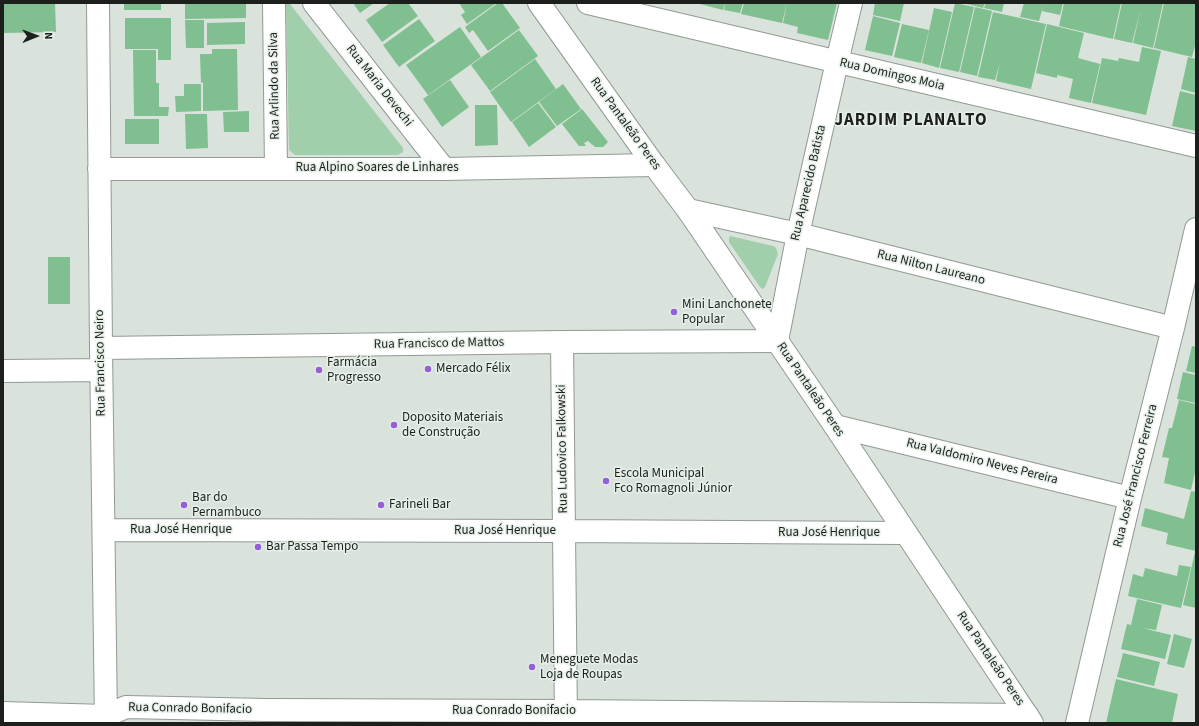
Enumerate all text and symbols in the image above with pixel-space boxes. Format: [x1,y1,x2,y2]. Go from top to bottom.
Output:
north arrow [16,16,56,56]
text: N [41,32,56,40]
street label: Rua Arlindo da Silva [266,32,284,140]
street label: Rua Maria Devechi [342,42,416,130]
street label: Rua Domingos Moia [838,55,946,95]
street label: Rua Pantaleão Peres [586,75,664,173]
district label: JARDIM PLANALTO [834,111,988,131]
street label: Rua Aparecido Batista [788,123,830,243]
street label: Rua Alpino Soares de Linhares [295,160,459,176]
street label: Rua Nilton Laureano [875,247,987,289]
place label: Mini Lanchonete Popular [682,297,772,328]
marker: Mini Lanchonete Popular [669,307,679,317]
street label: Rua Francisco Neiro [92,309,110,417]
street label: Rua Francisco de Mattos [374,335,504,353]
street label: Rua Pantaleão Peres [773,340,847,440]
place label: Farmácia Progresso [327,355,381,386]
place label: Mercado Félix [436,361,510,377]
marker: Mercado Félix [423,364,433,374]
marker: Farmácia Progresso [314,365,324,375]
street label: Rua Ludovico Falkowski [554,384,572,514]
street label: Rua José Francisco Ferreira [1111,403,1161,549]
place label: Doposito Materiais de Construção [402,410,503,441]
marker: Doposito Materiais de Construção [389,420,399,430]
street label: Rua Valdomiro Neves Pereira [904,436,1060,488]
place label: Escola Municipal Fco Romagnoli Júnior [614,466,732,497]
marker: Escola Municipal Fco Romagnoli Júnior [601,476,611,486]
place label: Bar do Pernambuco [192,490,261,521]
place label: Farineli Bar [389,497,451,513]
marker: Bar do Pernambuco [179,500,189,510]
marker: Farineli Bar [376,500,386,510]
street label: Rua José Henrique [130,522,232,538]
street label: Rua José Henrique [454,523,556,539]
street label: Rua José Henrique [778,525,880,541]
place label: Bar Passa Tempo [266,539,358,555]
marker: Bar Passa Tempo [253,542,263,552]
street label: Rua Pantaleão Peres [953,609,1027,709]
place label: Meneguete Modas Loja de Roupas [540,652,638,683]
marker: Meneguete Modas Loja de Roupas [527,662,537,672]
street label: Rua Conrado Bonifacio [128,700,252,718]
street label: Rua Conrado Bonifacio [452,703,576,719]

